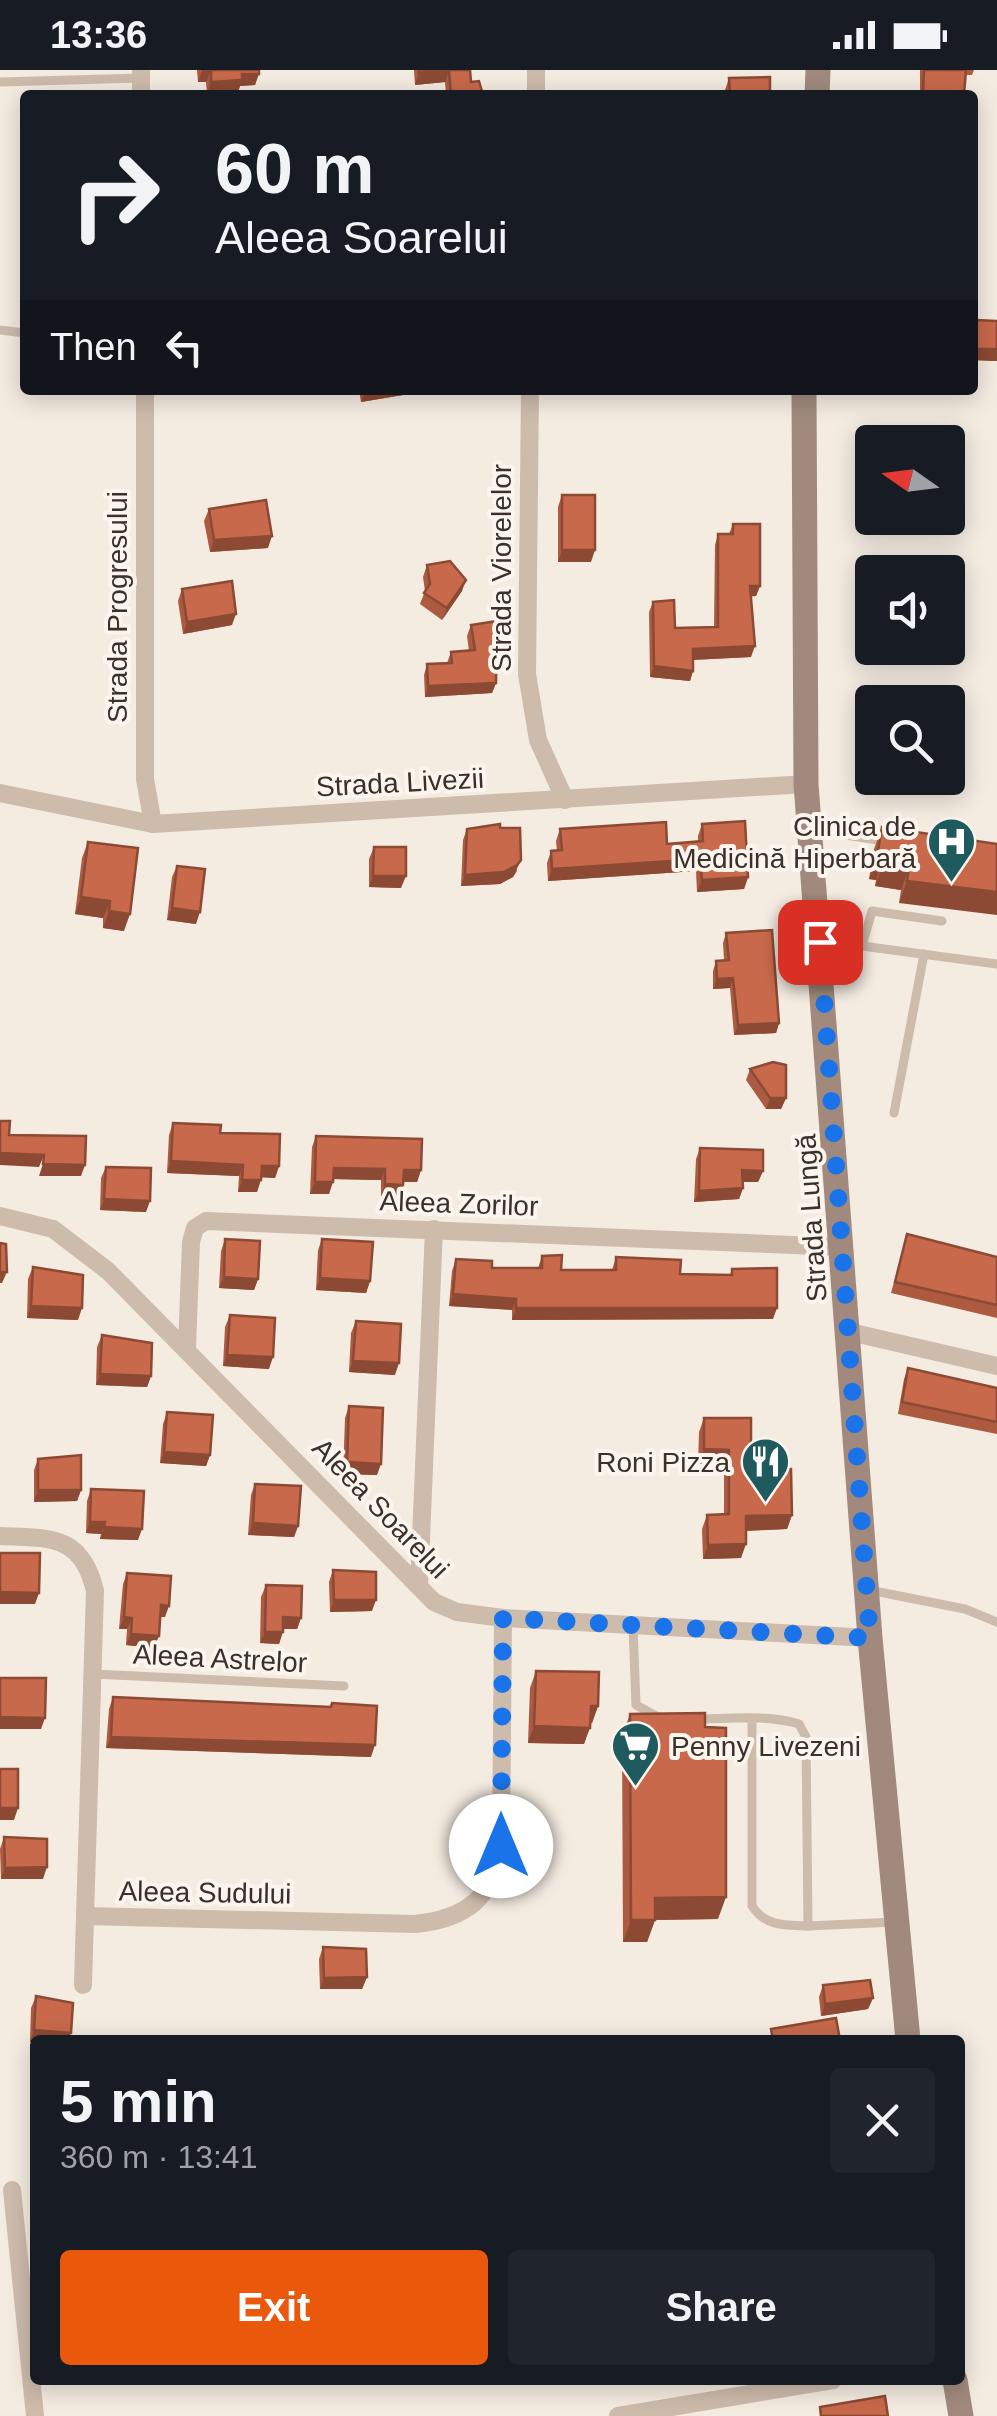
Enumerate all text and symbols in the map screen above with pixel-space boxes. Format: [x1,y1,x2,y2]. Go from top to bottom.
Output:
text: 13:36 [50,14,147,56]
icon: right [50,130,180,260]
text: 60 m [215,130,375,208]
text: Aleea Soarelui [215,212,508,263]
icon: left [157,320,212,375]
text: Then [50,326,137,368]
north arrow [855,425,965,535]
map controls [855,425,965,795]
street label: Strada Viorelelor [486,464,517,672]
street label: Strada Progresului [102,491,133,723]
button: sound [855,555,965,665]
button: search [855,685,965,795]
street label: Strada Livezii [315,763,485,802]
place label: Clinica de Medicină Hiperbară [673,811,916,874]
hospital icon: Clinica de Medicină Hiperbară [925,816,977,884]
pin [778,900,863,985]
icon: arrive [793,915,848,970]
street label: Strada Lungă [790,1133,833,1303]
street label: Aleea Zorilor [379,1185,539,1222]
street label: Aleea Soarelui [306,1432,455,1585]
restaurant icon: Roni Pizza [739,1436,791,1504]
place label: Roni Pizza [596,1447,730,1478]
street label: Aleea Astrelor [132,1638,308,1679]
supermarket icon: Penny Livezeni [610,1720,662,1788]
place label: Penny Livezeni [671,1731,861,1762]
position arrow [449,1794,553,1898]
street label: Aleea Sudului [118,1875,292,1910]
text: 5 min [60,2068,217,2135]
button: close [830,2068,935,2173]
text: 360 m · 13:41 [60,2139,257,2175]
button: Exit [60,2250,488,2365]
button: Share [508,2250,935,2365]

